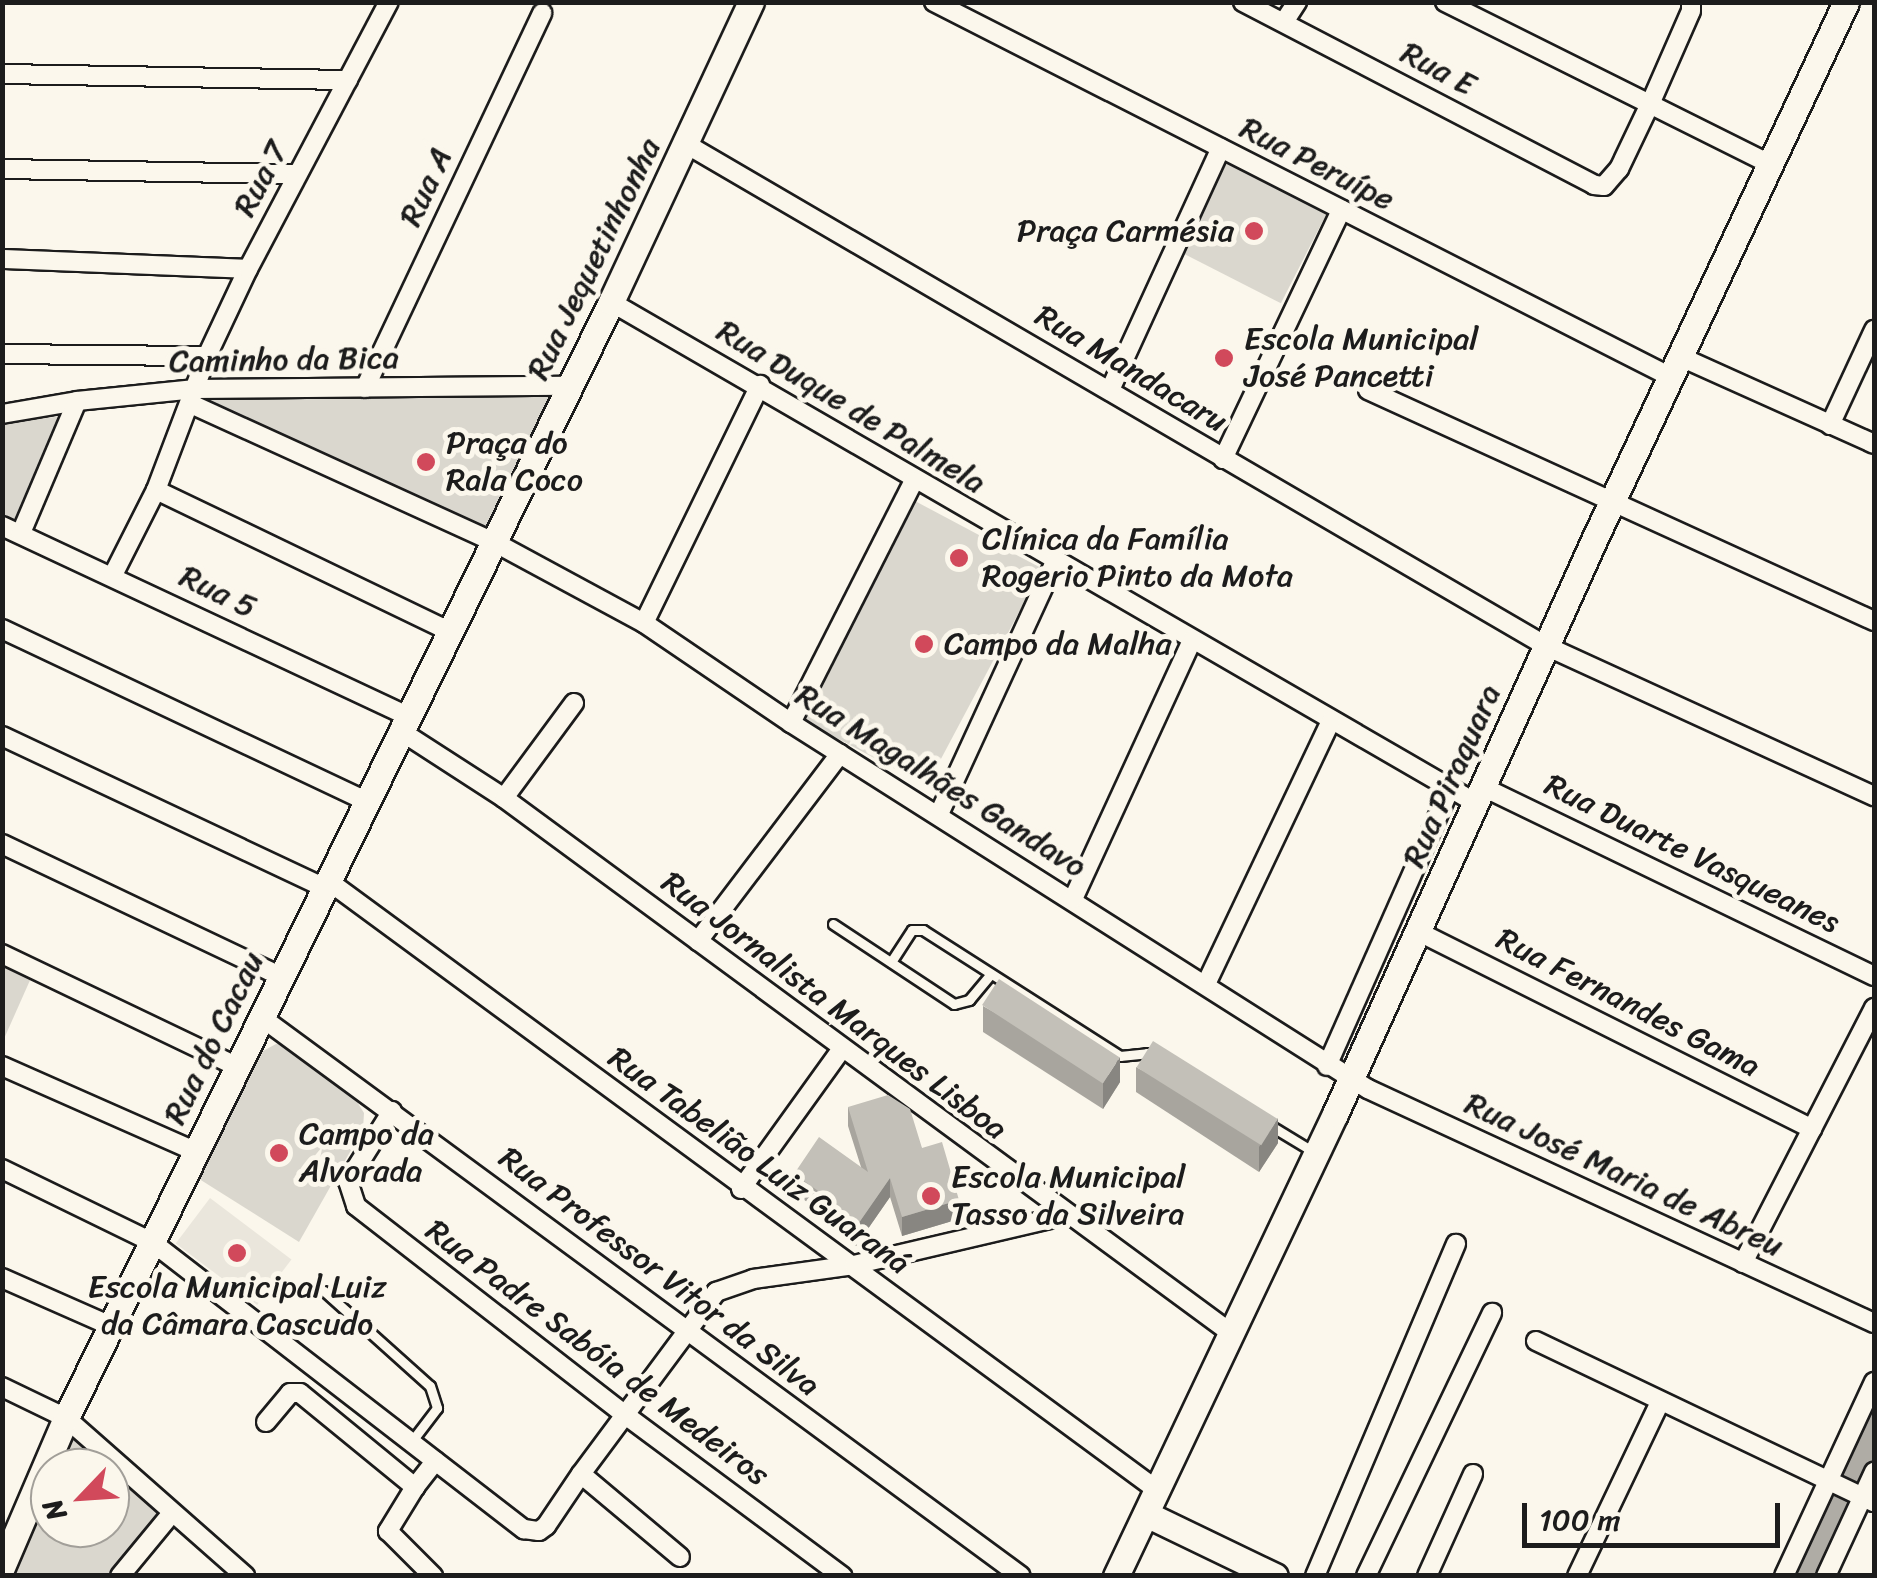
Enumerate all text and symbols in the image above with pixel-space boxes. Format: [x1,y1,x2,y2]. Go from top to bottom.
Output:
street label: Rua E [1394,34,1482,104]
street label: Rua Peruípe [1233,109,1401,219]
street label: Rua Jequetinhonha [519,132,669,386]
street label: Rua 7 [225,135,297,223]
street label: Rua A [391,142,461,232]
place label: Praça Carmésia [1017,212,1234,250]
marker: Praça Carmésia [1243,220,1265,242]
street label: Rua Mandacaru [1029,297,1233,441]
street label: Rua Duque de Palmela [710,312,992,502]
place label: Escola Municipal José Pancetti [1244,321,1478,396]
street label: Caminho da Bica [169,339,399,381]
marker: Escola Municipal José Pancetti [1213,347,1235,369]
place label: Praça do Rala Coco [446,425,583,500]
marker: Praça do Rala Coco [415,451,437,473]
place label: Clínica da Família Rogerio Pinto da Mota [982,521,1295,596]
marker: Clínica da Família Rogerio Pinto da Mota [946,545,972,571]
street label: Rua 5 [173,557,263,627]
place label: Campo da Malha [944,625,1171,663]
marker: Campo da Malha [913,633,935,655]
street label: Rua Magalhães Gandavo [790,677,1092,885]
street label: Rua Piraquara [1395,678,1509,874]
street label: Rua Duarte Vasqueanes [1538,766,1846,942]
street label: Rua Jornalista Marques Lisboa [654,864,1014,1148]
street label: Rua Fernandes Gama [1490,920,1766,1086]
street label: Rua do Cacau [156,945,272,1131]
street label: Rua Tabelião Luiz Guaraná [600,1038,918,1284]
street label: Rua José Maria de Abreu [1459,1084,1789,1266]
place label: Campo da Alvorada [299,1116,434,1191]
street label: Rua Professor Vitor da Silva [490,1138,828,1406]
marker: Campo da Alvorada [268,1142,290,1164]
place label: Escola Municipal Tasso da Silveira [951,1159,1185,1234]
marker: Escola Municipal Tasso da Silveira [920,1185,942,1207]
street label: Rua Padre Sabóia de Medeiros [416,1210,778,1496]
marker: Escola Municipal Luiz da Câmara Cascudo [226,1242,248,1264]
place label: Escola Municipal Luiz da Câmara Cascudo [88,1269,386,1344]
north arrow [30,1448,130,1548]
scale bar [1527,1483,1784,1545]
text: N [28,1491,80,1529]
text: 100 m [1539,1493,1621,1547]

